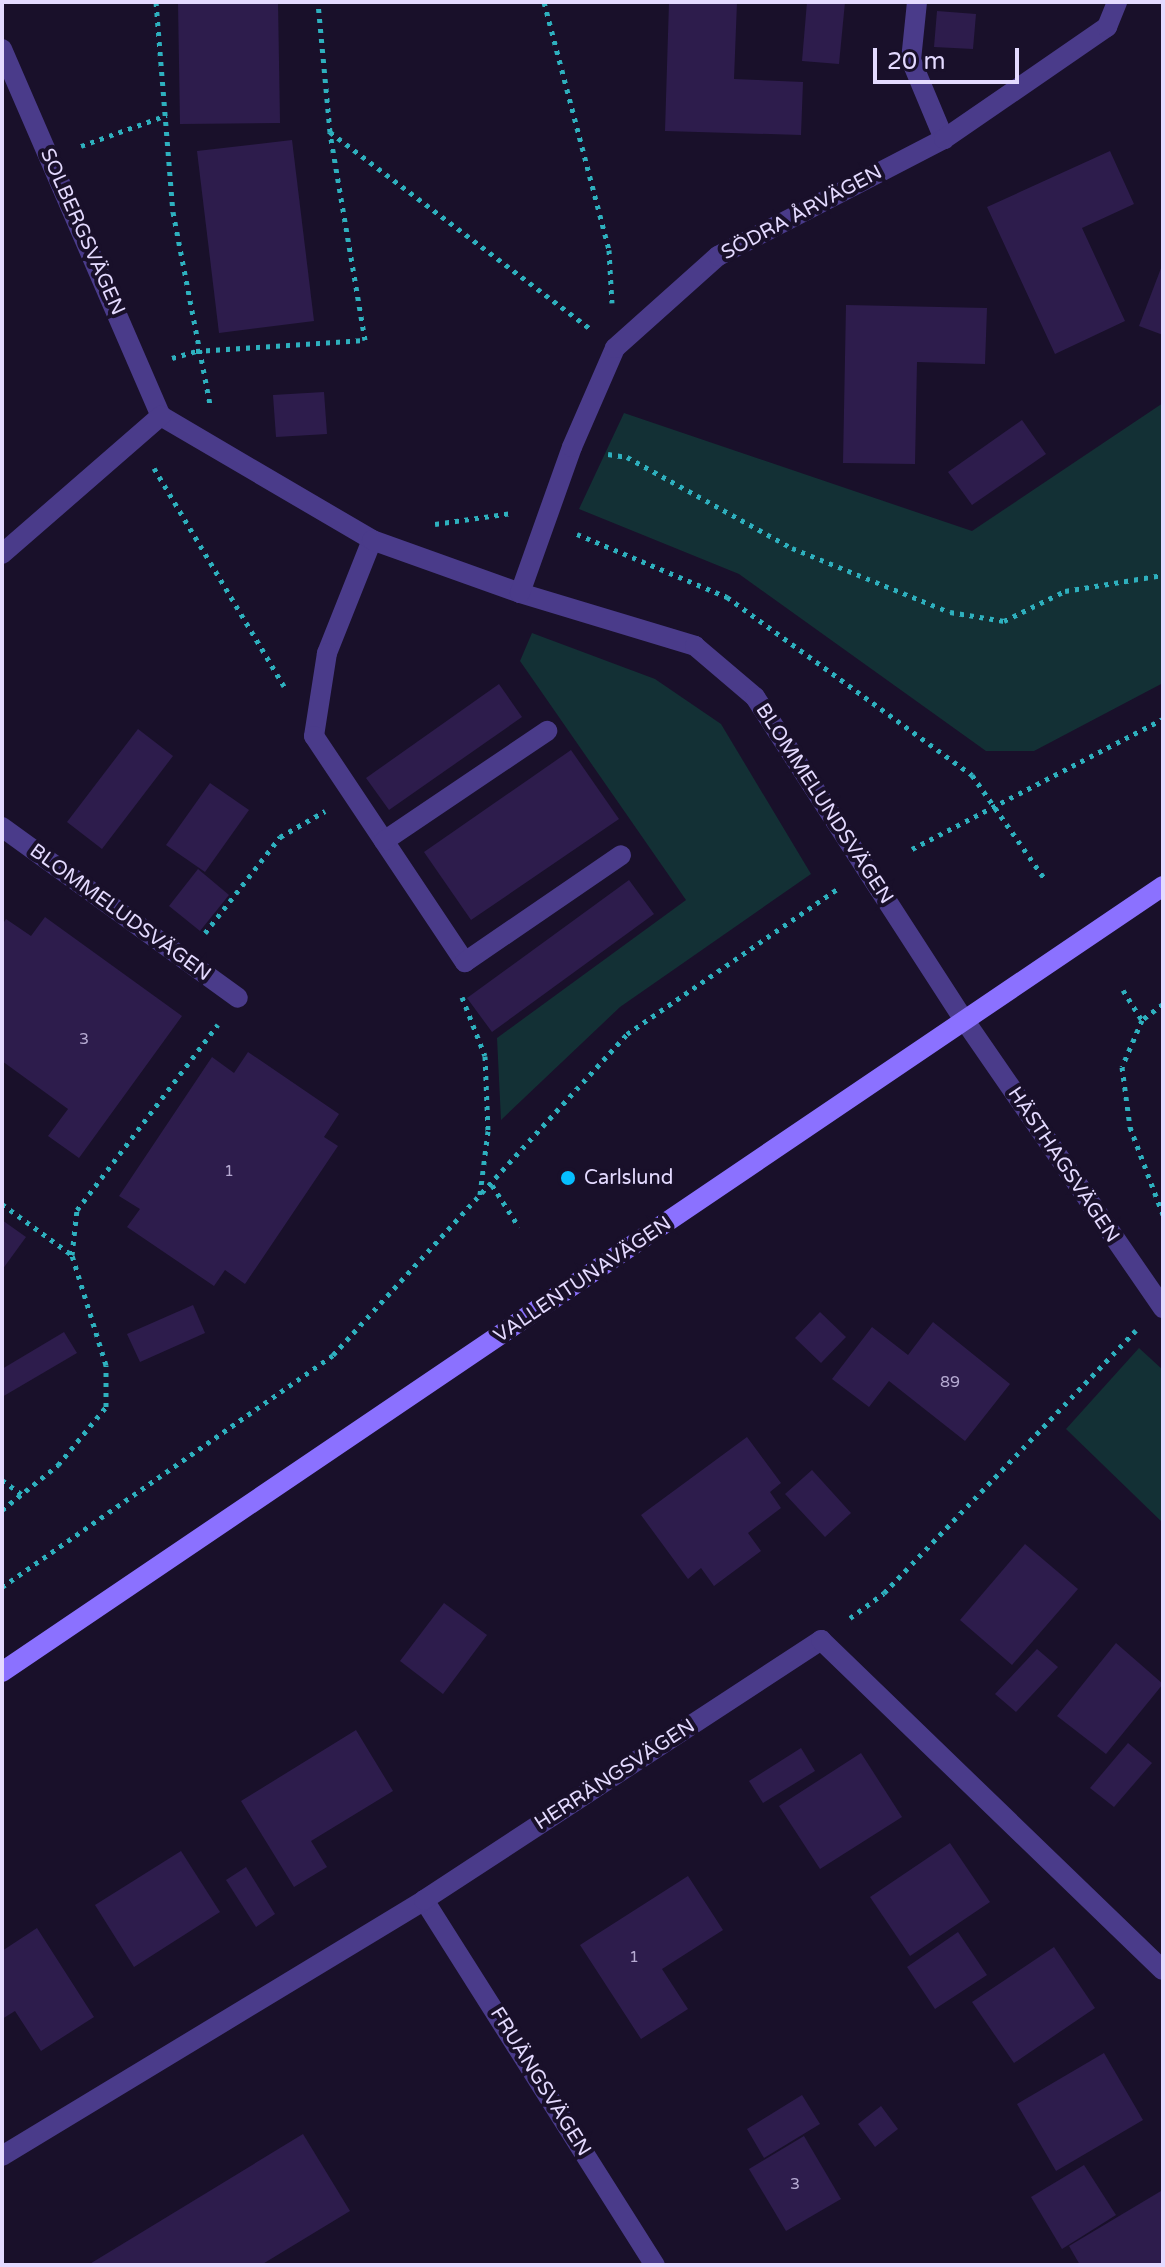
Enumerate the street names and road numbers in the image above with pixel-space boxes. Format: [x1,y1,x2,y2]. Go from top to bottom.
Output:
street label: SOLBERGSVÄGEN [34,145,130,319]
street label: SÖDRA ÅRVÄGEN [717,160,887,266]
street label: BLOMMELUNDSVÄGEN [750,699,898,909]
street label: BLOMMELUDSVÄGEN [25,839,215,987]
street label: HÄSTHAGSVÄGEN [1002,1083,1124,1247]
street label: VALLENTUNAVÄGEN [490,1212,676,1348]
street label: HERRÄNGSVÄGEN [530,1714,700,1836]
street label: FRUÄNGSVÄGEN [484,2003,596,2161]

